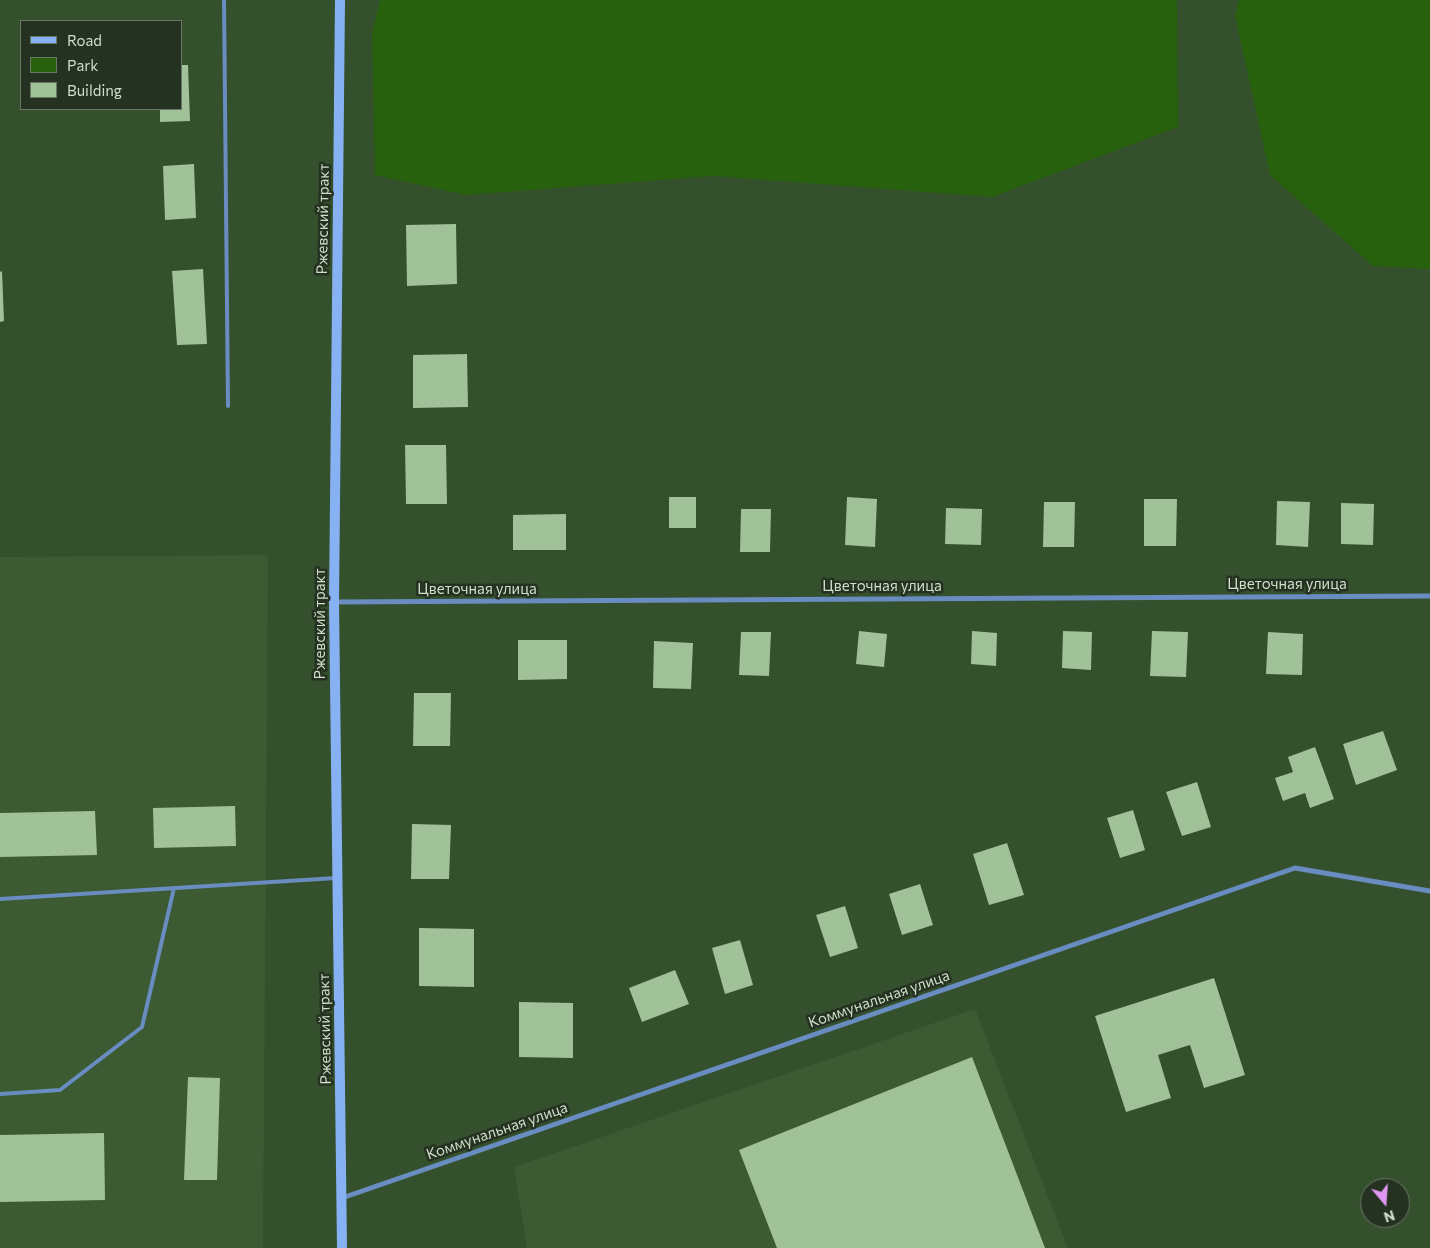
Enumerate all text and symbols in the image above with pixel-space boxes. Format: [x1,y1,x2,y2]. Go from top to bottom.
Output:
legend [20,20,182,110]
text: Road [67,31,102,49]
text: Park [67,56,98,74]
text: Building [67,81,122,99]
street label: Ржевский тракт [313,163,333,275]
street label: Ржевский тракт [311,568,329,680]
street label: Цветочная улица [1227,575,1347,593]
street label: Цветочная улица [822,577,942,595]
street label: Цветочная улица [417,580,537,598]
street label: Коммунальная улица [806,966,952,1032]
street label: Ржевский тракт [315,973,335,1085]
street label: Коммунальная улица [424,1098,570,1164]
north arrow [1360,1178,1410,1228]
text: N [1382,1207,1397,1226]

